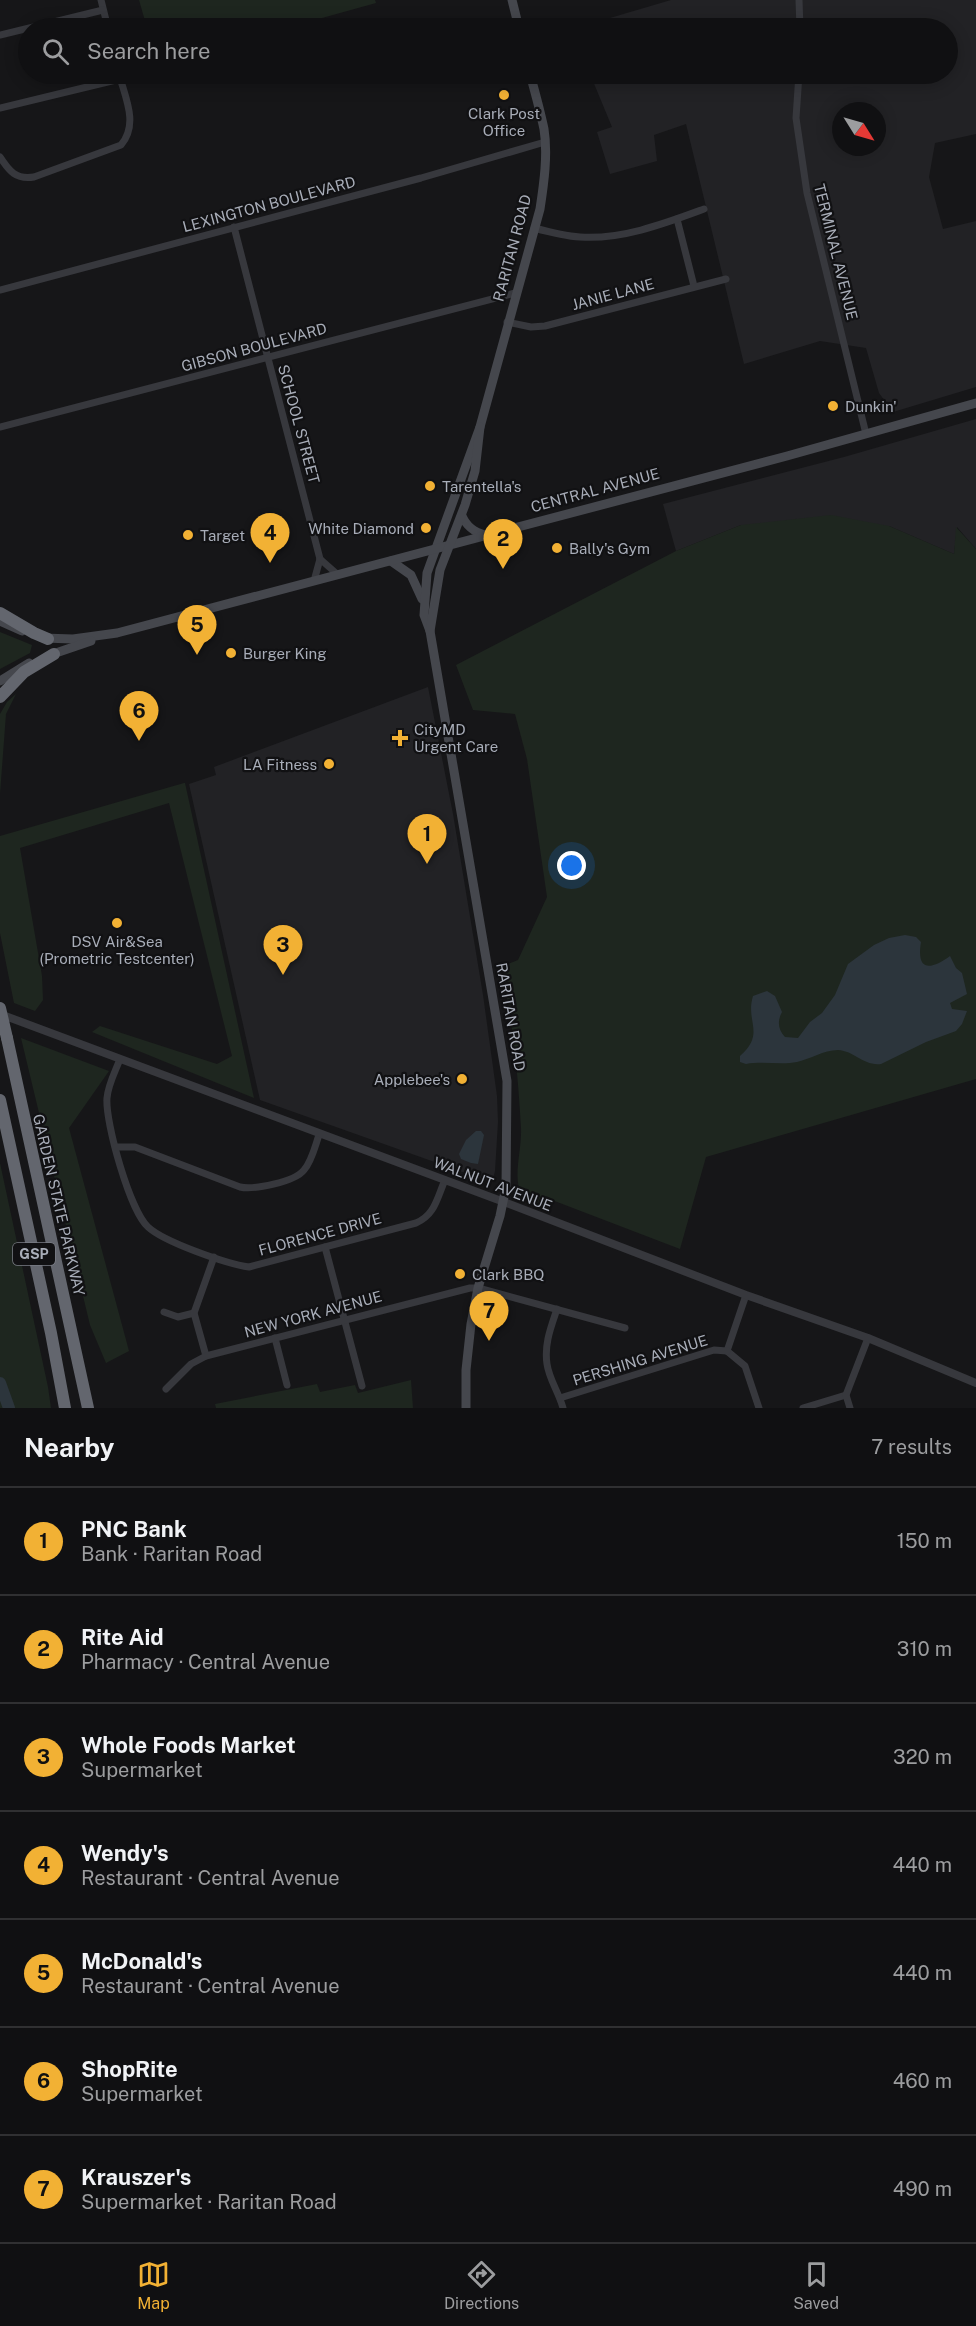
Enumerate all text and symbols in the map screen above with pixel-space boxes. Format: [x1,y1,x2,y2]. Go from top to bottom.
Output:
search box [18,18,958,84]
icon: search [39,35,72,68]
text: Search here [87,38,211,64]
marker: Clark Post Office [497,88,511,102]
north arrow [832,102,886,156]
place label: Clark Post Office [468,105,540,139]
street label: LEXINGTON BOULEVARD [181,173,357,235]
street label: TERMINAL AVENUE [811,182,861,322]
street label: RARITAN ROAD [490,193,534,303]
street label: JANIE LANE [570,275,656,313]
street label: GIBSON BOULEVARD [179,319,329,375]
street label: SCHOOL STREET [275,363,323,486]
place label: Dunkin' [845,398,897,415]
marker: Dunkin' [826,399,840,413]
street label: CENTRAL AVENUE [529,465,661,515]
place label: Tarentella's [442,478,521,495]
marker: Tarentella's [423,479,437,493]
pin: 4 [250,514,290,563]
place label: White Diamond [308,520,414,537]
pin: 2 [484,520,522,569]
marker: White Diamond [419,521,433,535]
place label: Target [200,527,245,544]
marker: Target [181,528,195,542]
place label: Bally's Gym [569,540,650,557]
marker: Bally's Gym [550,541,564,555]
pin: 5 [178,606,216,655]
place label: Burger King [243,645,327,662]
marker: Burger King [224,646,238,660]
pin: 6 [120,692,158,741]
place label: CityMD Urgent Care [414,721,498,755]
marker: CityMD Urgent Care [391,729,409,747]
place label: LA Fitness [243,756,317,773]
marker: LA Fitness [322,757,336,771]
pin: 1 [408,814,446,864]
your location [557,851,586,880]
marker: DSV Air&Sea (Prometric Testcenter) [110,916,124,930]
pin: 3 [264,926,302,975]
place label: DSV Air&Sea (Prometric Testcenter) [39,933,195,967]
street label: RARITAN ROAD [493,961,529,1073]
place label: Applebee's [374,1071,450,1088]
marker: Applebee's [455,1072,469,1086]
street label: GARDEN STATE PARKWAY [30,1112,88,1298]
street label: WALNUT AVENUE [431,1154,555,1214]
street label: FLORENCE DRIVE [257,1209,383,1259]
road number: GSP [13,1243,55,1265]
place label: Clark BBQ [472,1266,544,1283]
marker: Clark BBQ [453,1267,467,1281]
street label: NEW YORK AVENUE [242,1287,384,1341]
pin: 7 [470,1292,508,1341]
street label: PERSHING AVENUE [571,1331,709,1389]
text: Nearby [24,1432,114,1463]
text: 7 results [871,1435,952,1459]
text: PNC Bank [81,1516,187,1542]
text: 1 [39,1529,48,1553]
text: 150 m [897,1529,952,1553]
text: Bank · Raritan Road [81,1542,262,1566]
text: Rite Aid [81,1624,164,1650]
text: 2 [37,1637,50,1661]
text: 310 m [897,1637,952,1661]
text: Pharmacy · Central Avenue [81,1650,330,1674]
text: Whole Foods Market [81,1732,296,1758]
text: 3 [37,1745,50,1769]
text: 320 m [893,1745,952,1769]
text: Supermarket [81,1758,203,1782]
text: Wendy's [81,1840,169,1866]
text: 4 [37,1853,50,1877]
text: 440 m [892,1853,952,1877]
text: Restaurant · Central Avenue [81,1866,340,1890]
text: McDonald's [81,1948,202,1974]
text: 5 [37,1961,50,1985]
text: 440 m [892,1961,952,1985]
text: Restaurant · Central Avenue [81,1974,340,1998]
text: ShopRite [81,2056,178,2082]
text: 6 [37,2069,50,2093]
text: 460 m [893,2069,952,2093]
text: Supermarket [81,2082,203,2106]
text: Krauszer's [81,2164,191,2190]
text: 7 [37,2177,50,2201]
text: 490 m [893,2177,952,2201]
text: Supermarket · Raritan Road [81,2190,337,2214]
tab: Map [137,2258,170,2313]
tab: Directions [444,2258,519,2313]
tab: Saved [793,2258,839,2313]

